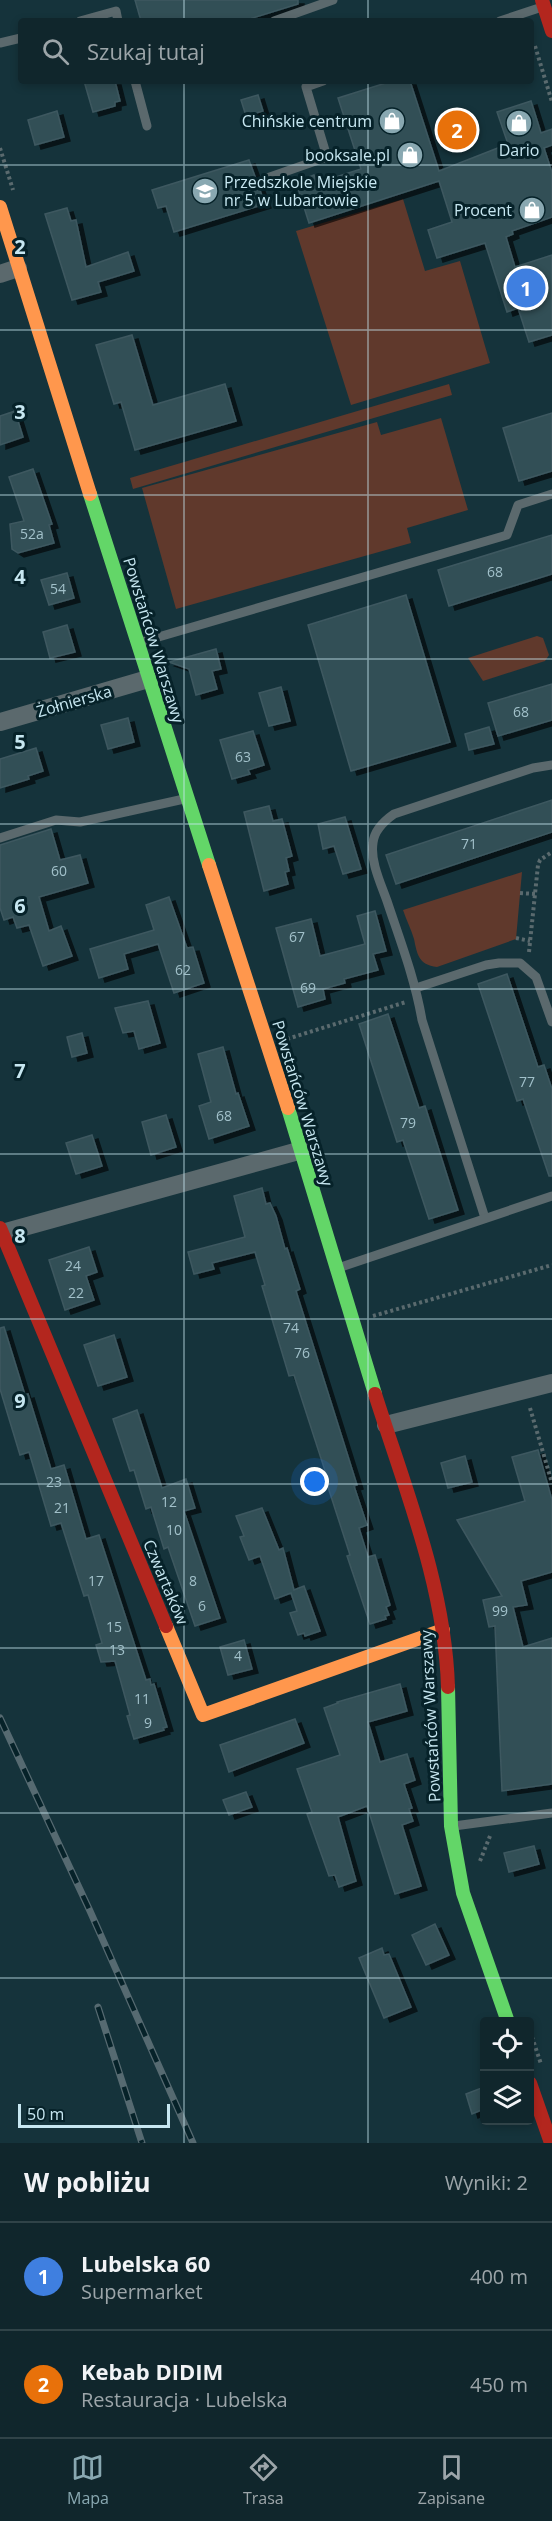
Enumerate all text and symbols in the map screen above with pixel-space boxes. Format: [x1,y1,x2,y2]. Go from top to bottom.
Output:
search box [18,18,534,84]
icon: search [39,35,72,68]
text: Szukaj tutaj [87,36,205,66]
shop icon: Chińskie centrum [377,106,407,136]
pin: 2 [438,108,476,152]
shop icon: Dario [504,108,534,138]
place label: Chińskie centrum [242,110,372,132]
place label: Dario [499,139,539,161]
shop icon: booksale.pl [395,140,425,170]
place label: booksale.pl [305,144,390,166]
place label: Przedszkole Miejskie nr 5 w Lubartowie [224,171,377,211]
school or university icon: Przedszkole Miejskie nr 5 w Lubartowie [190,176,220,206]
shop icon: Procent [517,195,547,225]
place label: Procent [454,199,512,221]
text: 2 [14,233,26,260]
pin: 1 [506,266,546,310]
text: 3 [14,398,26,425]
house number: 52a [20,524,44,543]
street label: Powstańców Warszawy [118,554,190,726]
house number: 68 [487,562,503,581]
text: 4 [14,563,26,590]
house number: 54 [50,579,66,598]
street label: Żołnierska [34,680,114,722]
house number: 68 [513,702,529,721]
text: 5 [14,728,26,755]
house number: 63 [235,747,251,766]
house number: 71 [461,834,477,853]
house number: 60 [51,861,67,880]
text: 6 [14,892,26,919]
house number: 67 [289,927,305,946]
house number: 62 [175,960,191,979]
house number: 69 [300,978,316,997]
street label: Powstańców Warszawy [267,1017,339,1189]
text: 7 [14,1057,26,1084]
house number: 77 [519,1072,535,1091]
house number: 68 [216,1106,232,1125]
house number: 79 [400,1113,416,1132]
text: 8 [14,1222,26,1249]
house number: 24 [65,1256,81,1275]
house number: 22 [68,1283,84,1302]
house number: 74 [283,1318,299,1337]
house number: 76 [294,1343,310,1362]
text: 9 [14,1387,26,1414]
your location [300,1467,329,1496]
house number: 23 [46,1472,62,1491]
house number: 12 [161,1492,177,1511]
house number: 21 [54,1498,70,1517]
house number: 10 [166,1520,182,1539]
street label: Czwartaków [138,1536,194,1628]
house number: 17 [88,1571,104,1590]
house number: 8 [189,1571,197,1590]
house number: 6 [198,1596,206,1615]
house number: 99 [492,1601,508,1620]
house number: 15 [106,1617,122,1636]
street label: Powstańców Warszawy [414,1628,445,1803]
house number: 13 [109,1640,125,1659]
house number: 4 [234,1646,242,1665]
house number: 11 [134,1689,150,1708]
house number: 9 [144,1713,152,1732]
map controls [480,2017,534,2125]
button: locate [480,2017,534,2071]
button: layers [480,2071,534,2125]
scale bar [18,2101,170,2128]
text: 50 m [27,2103,64,2125]
text: W pobliżu [24,2164,151,2200]
text: Wyniki: 2 [445,2169,528,2196]
text: Lubelska 60 [81,2248,210,2278]
text: 1 [38,2263,49,2290]
text: 400 m [470,2263,528,2290]
text: Supermarket [81,2278,203,2305]
text: Kebab DIDIM [81,2356,223,2386]
text: 2 [38,2371,49,2398]
text: 450 m [470,2371,528,2398]
text: Restauracja · Lubelska [81,2386,288,2413]
tab: Mapa [67,2451,109,2509]
tab: Trasa [243,2451,284,2509]
tab: Zapisane [418,2451,485,2509]

